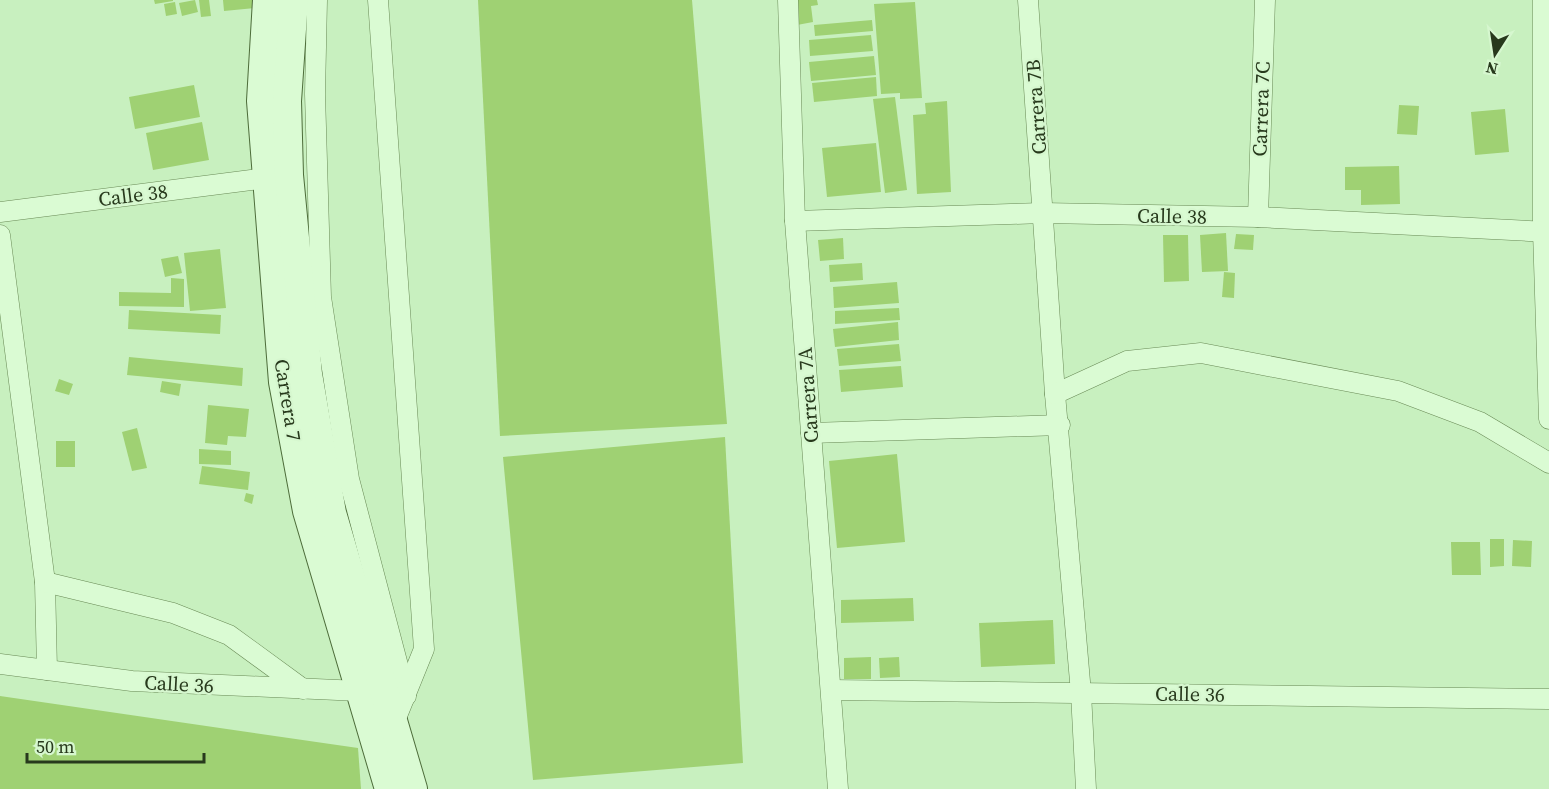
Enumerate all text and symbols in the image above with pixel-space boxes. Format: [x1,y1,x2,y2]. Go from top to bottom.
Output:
north arrow [1465,24,1525,84]
text: N [1484,57,1500,81]
street label: Carrera 7B [1019,58,1053,156]
street label: Carrera 7C [1245,61,1277,157]
street label: Calle 38 [97,177,169,213]
street label: Calle 38 [1137,201,1207,231]
street label: Carrera 7A [791,345,825,444]
street label: Carrera 7 [268,357,308,443]
street label: Calle 36 [144,668,214,700]
street label: Calle 36 [1155,679,1225,709]
scale bar [27,726,204,764]
text: 50 m [36,734,74,759]

